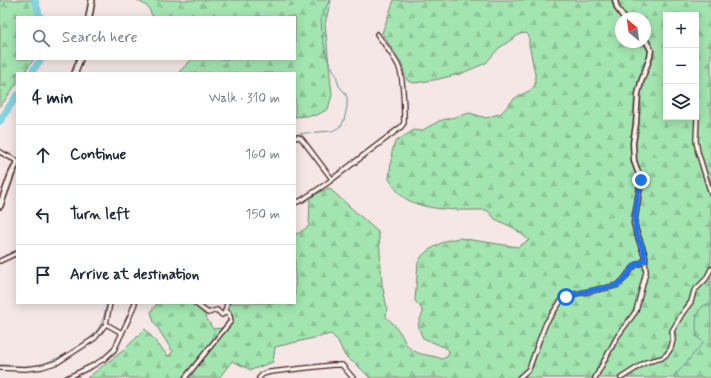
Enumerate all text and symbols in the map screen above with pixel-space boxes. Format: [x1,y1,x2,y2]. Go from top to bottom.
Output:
north arrow [615,12,651,48]
map controls [663,12,699,120]
button: + [663,12,699,48]
search box [16,16,296,60]
icon: search [30,27,52,49]
text: Search here [62,28,138,48]
button: − [663,48,699,84]
button: layers [663,84,699,120]
text: 4 min [32,87,73,109]
text: Walk · 310 m [209,90,280,107]
icon: ahead [32,144,54,166]
text: Continue [70,145,126,165]
text: 160 m [245,146,280,163]
route end [632,171,650,189]
icon: left [32,204,54,226]
text: Turn left [70,205,130,225]
text: 150 m [246,206,280,223]
icon: arrive [32,264,54,286]
text: Arrive at destination [70,265,199,285]
route start [557,288,575,306]

